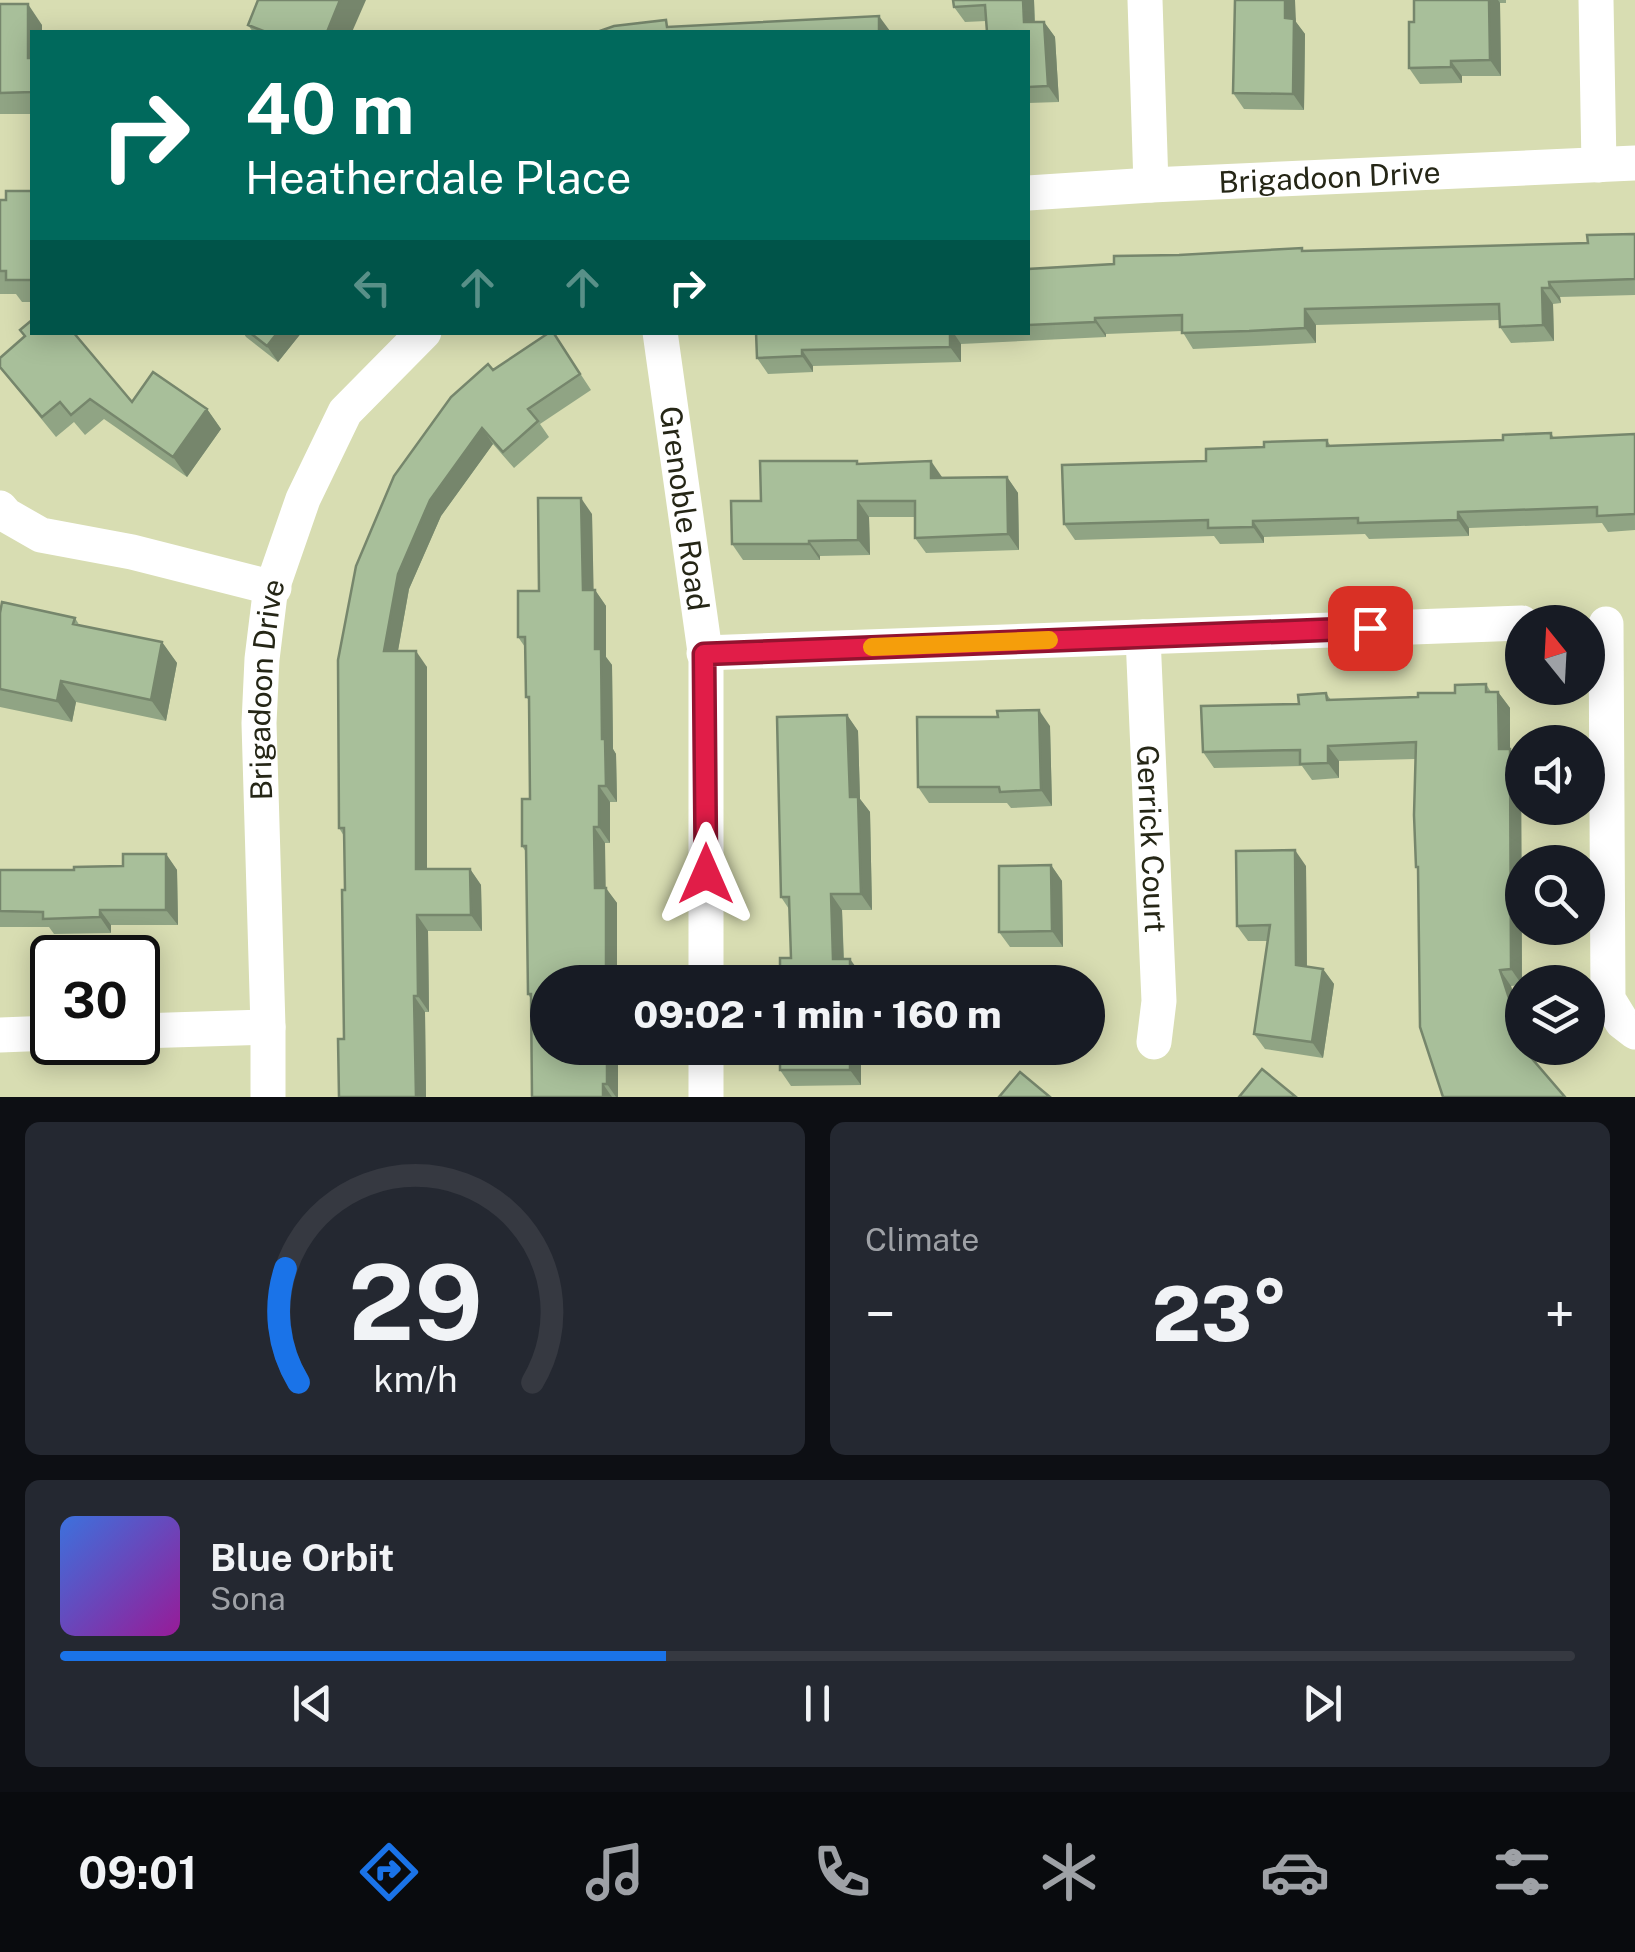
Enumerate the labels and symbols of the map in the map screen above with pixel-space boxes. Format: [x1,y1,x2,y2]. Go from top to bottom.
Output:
street label: Brigadoon Drive [1218,154,1441,200]
street label: Grenoble Road [653,404,717,613]
street label: Brigadoon Drive [241,573,292,801]
pin [1328,586,1413,671]
north arrow [1505,605,1605,705]
street label: Gerrick Court [1130,744,1174,934]
position arrow [654,822,758,926]
speed limit sign: 30 [30,935,160,1065]

